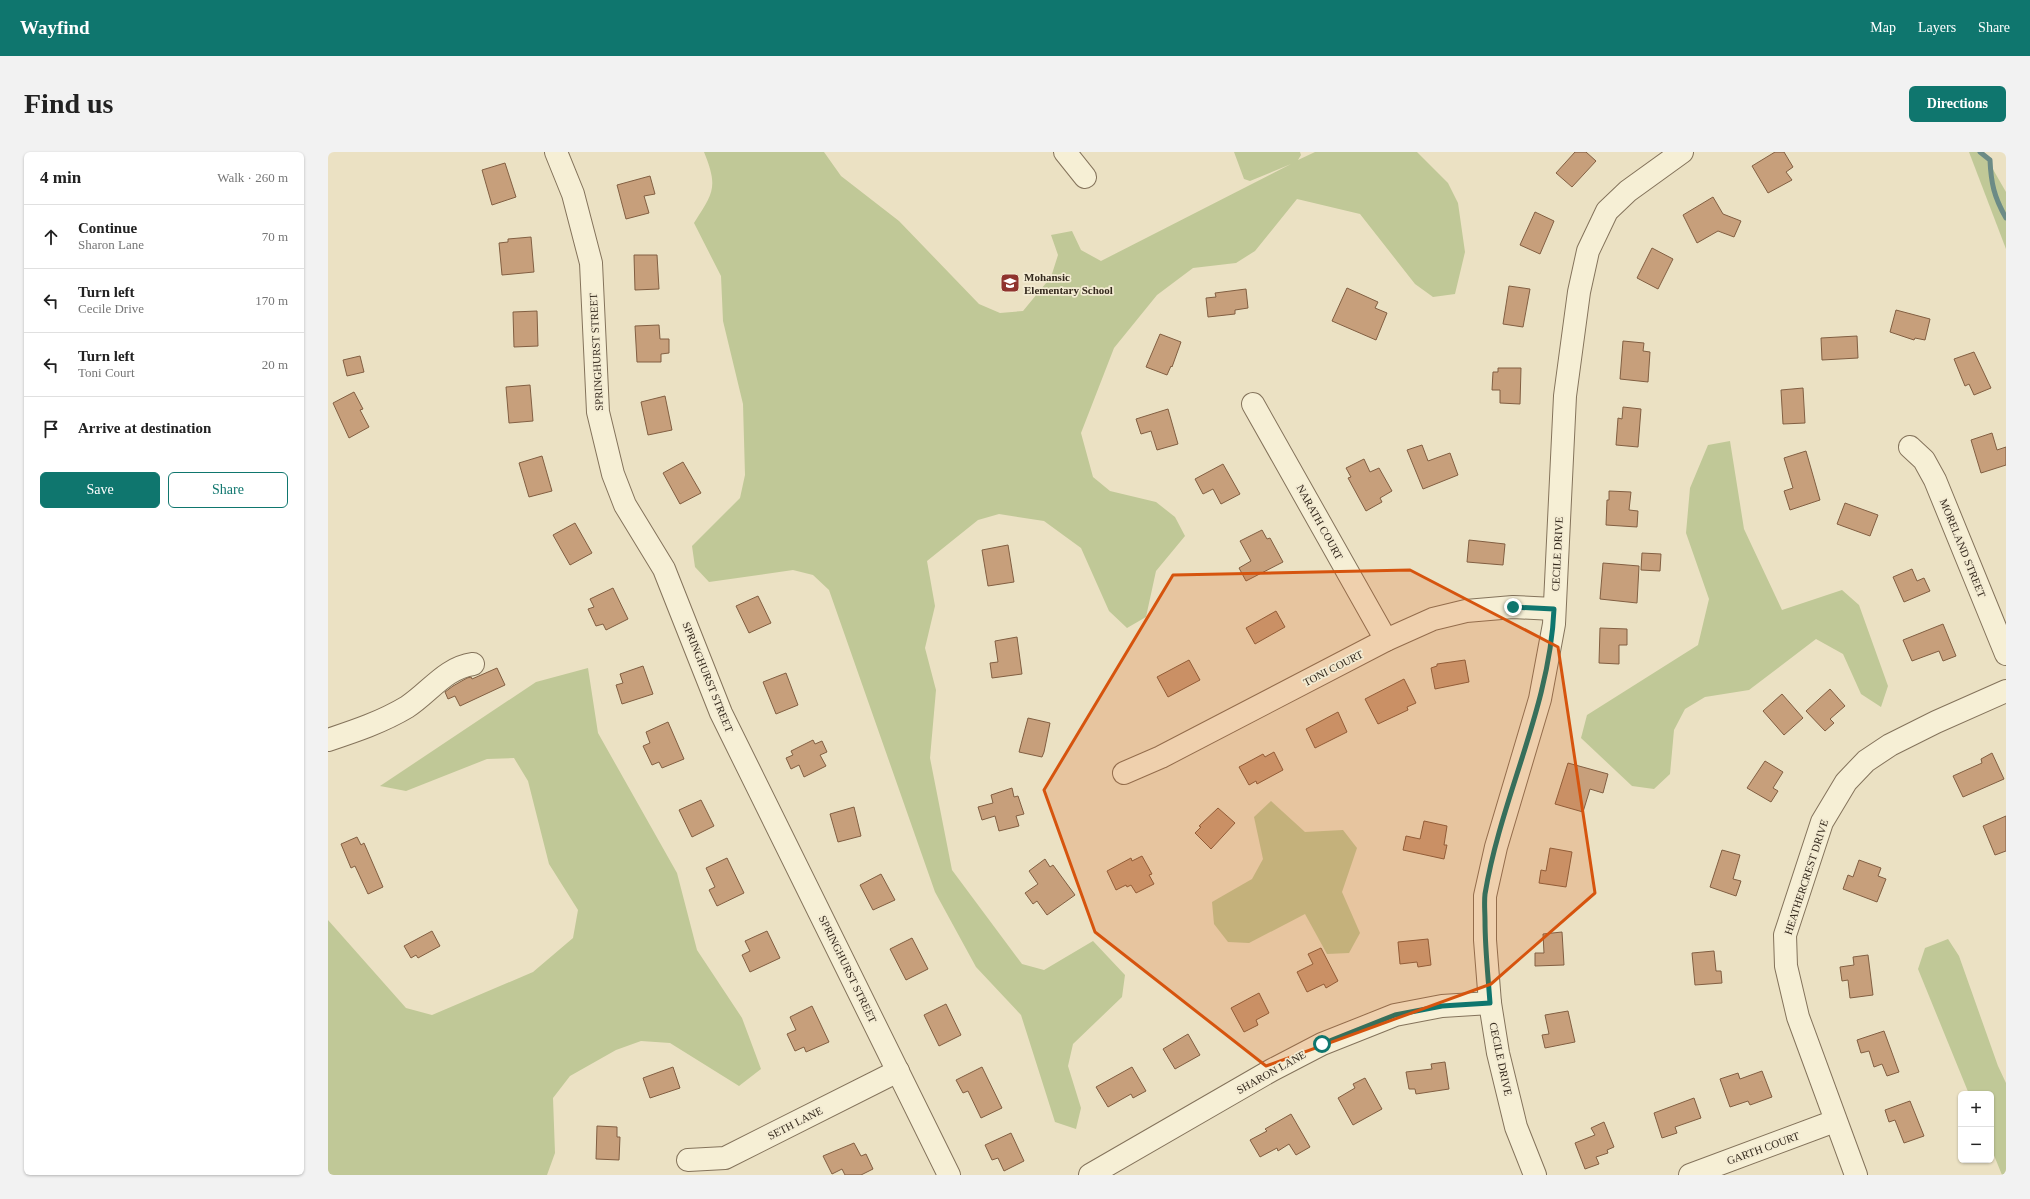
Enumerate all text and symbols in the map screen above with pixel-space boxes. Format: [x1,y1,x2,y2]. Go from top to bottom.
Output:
text: Wayfind [20,17,90,38]
text: Map [1870,20,1896,35]
text: Layers [1918,20,1956,35]
text: Share [1978,20,2010,35]
button: Directions [1909,86,2006,122]
text: Find us [24,88,114,119]
text: 4 min [40,168,81,187]
text: Walk · 260 m [217,170,288,185]
text: Continue [78,220,137,236]
icon: ahead [40,226,62,248]
text: 70 m [262,229,288,244]
text: Sharon Lane [78,237,144,252]
place label: Mohansic Elementary School [1024,271,1113,296]
school or university icon: Mohansic Elementary School [999,272,1021,294]
text: Turn left [78,284,135,300]
icon: left [40,290,62,312]
street label: SPRINGHURST STREET [587,292,605,411]
text: 170 m [255,293,288,308]
text: Cecile Drive [78,301,144,316]
text: Turn left [78,348,135,364]
icon: left [40,354,62,376]
text: 20 m [262,357,288,372]
text: Toni Court [78,365,135,380]
icon: arrive [40,418,62,440]
text: Arrive at destination [78,420,211,436]
button: Save [40,472,160,508]
button: Share [168,472,288,508]
street label: NARATH COURT [1294,482,1346,562]
street label: MORELAND STREET [1938,497,1988,599]
street label: CECILE DRIVE [1549,516,1565,592]
route end [1504,598,1522,616]
street label: SPRINGHURST STREET [680,620,736,734]
street label: TONI COURT [1301,648,1365,688]
street label: HEATHERCREST DRIVE [1782,818,1830,936]
street label: SPRINGHURST STREET [817,913,879,1025]
street label: CECILE DRIVE [1487,1021,1515,1097]
route start [1313,1035,1331,1053]
street label: SHARON LANE [1234,1048,1308,1096]
map controls [1958,1091,1994,1163]
button: + [1958,1091,1994,1127]
street label: SETH LANE [766,1104,825,1142]
button: − [1958,1127,1994,1163]
street label: GARTH COURT [1725,1129,1801,1167]

